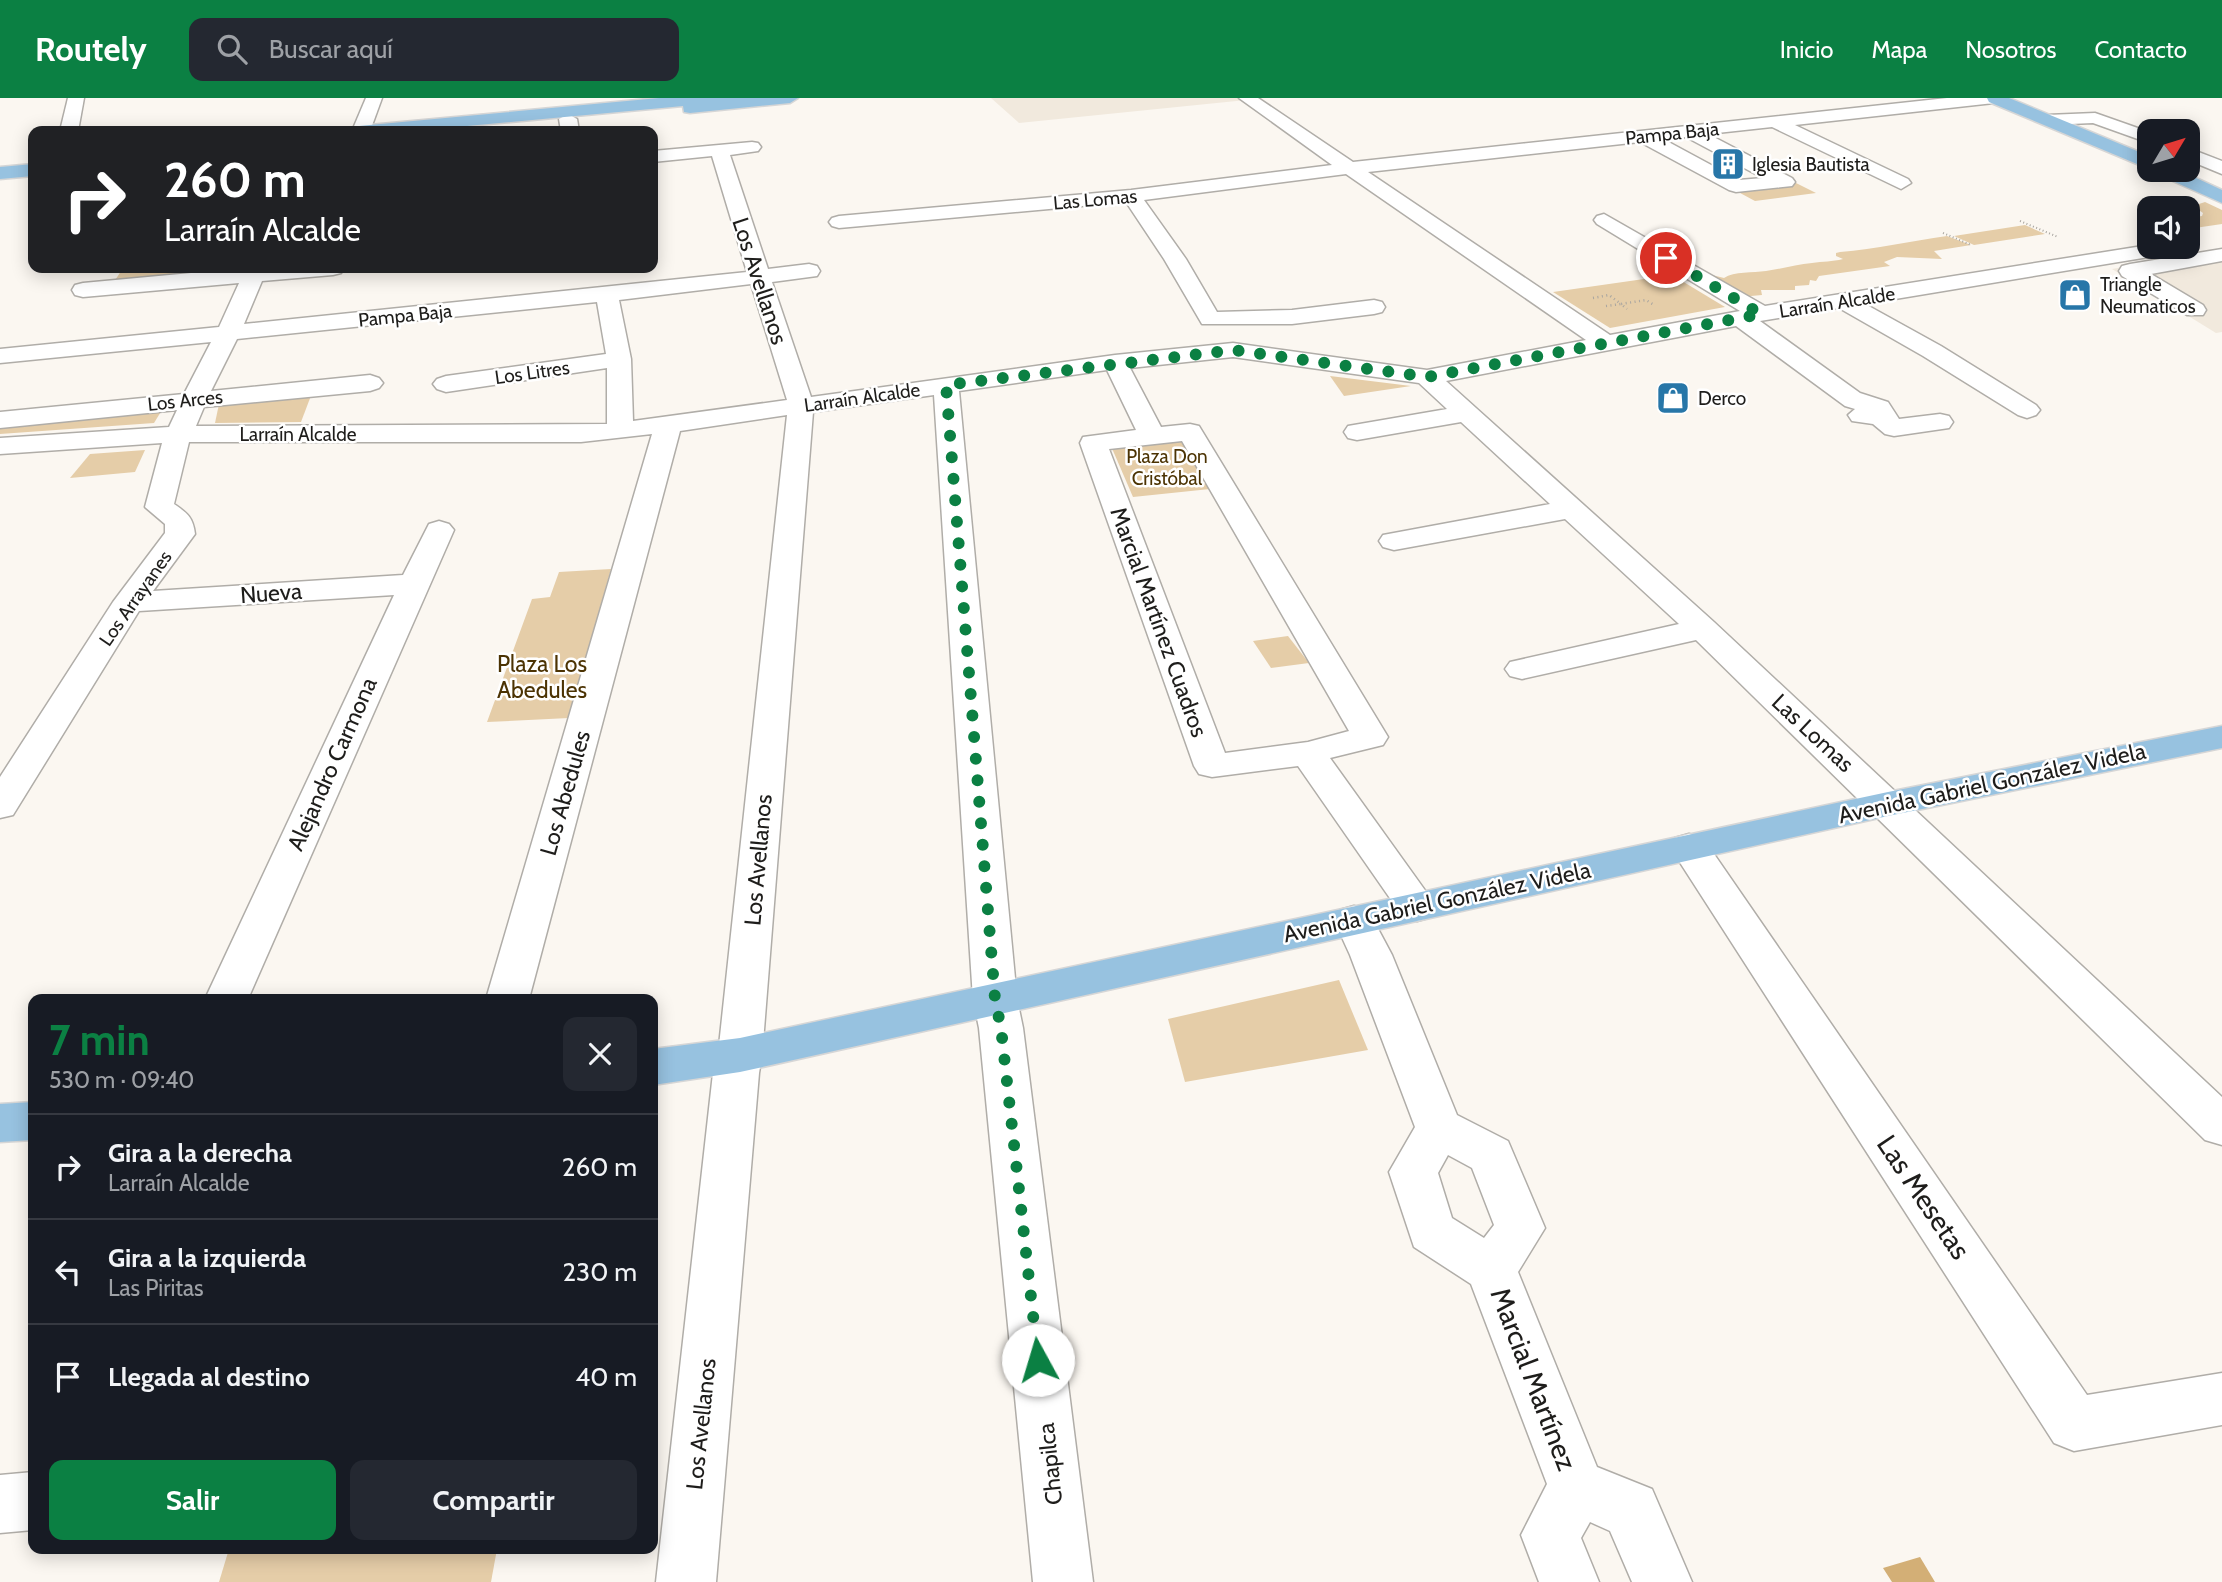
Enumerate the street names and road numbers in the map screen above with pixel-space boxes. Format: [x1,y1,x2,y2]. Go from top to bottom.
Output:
street label: Pampa Baja [1624,117,1720,150]
street label: Las Lomas [1052,184,1138,215]
street label: Los Avellanos [726,214,794,348]
street label: Larraín Alcalde [1778,282,1897,323]
street label: Pampa Baja [357,299,453,332]
street label: Los Litres [493,356,571,389]
street label: Larraín Alcalde [803,378,922,417]
street label: Los Arces [146,385,224,416]
street label: Larraín Alcalde [240,423,357,446]
street label: Marcial Martínez Cuadros [1104,503,1214,741]
street label: Los Arrayanes [94,546,177,650]
street label: Nueva [239,577,303,609]
street label: Alejandro Carmona [281,673,383,855]
street label: Las Lomas [1766,688,1860,778]
street label: Los Abedules [534,727,596,859]
street label: Avenida Gabriel González Videla [1836,737,2148,829]
street label: Los Avellanos [738,793,778,927]
street label: Avenida Gabriel González Videla [1281,856,1593,948]
street label: Las Mesetas [1870,1128,1978,1266]
street label: Marcial Martínez [1484,1283,1584,1475]
street label: Los Avellanos [680,1357,722,1491]
street label: Chapilca [1032,1422,1068,1506]

